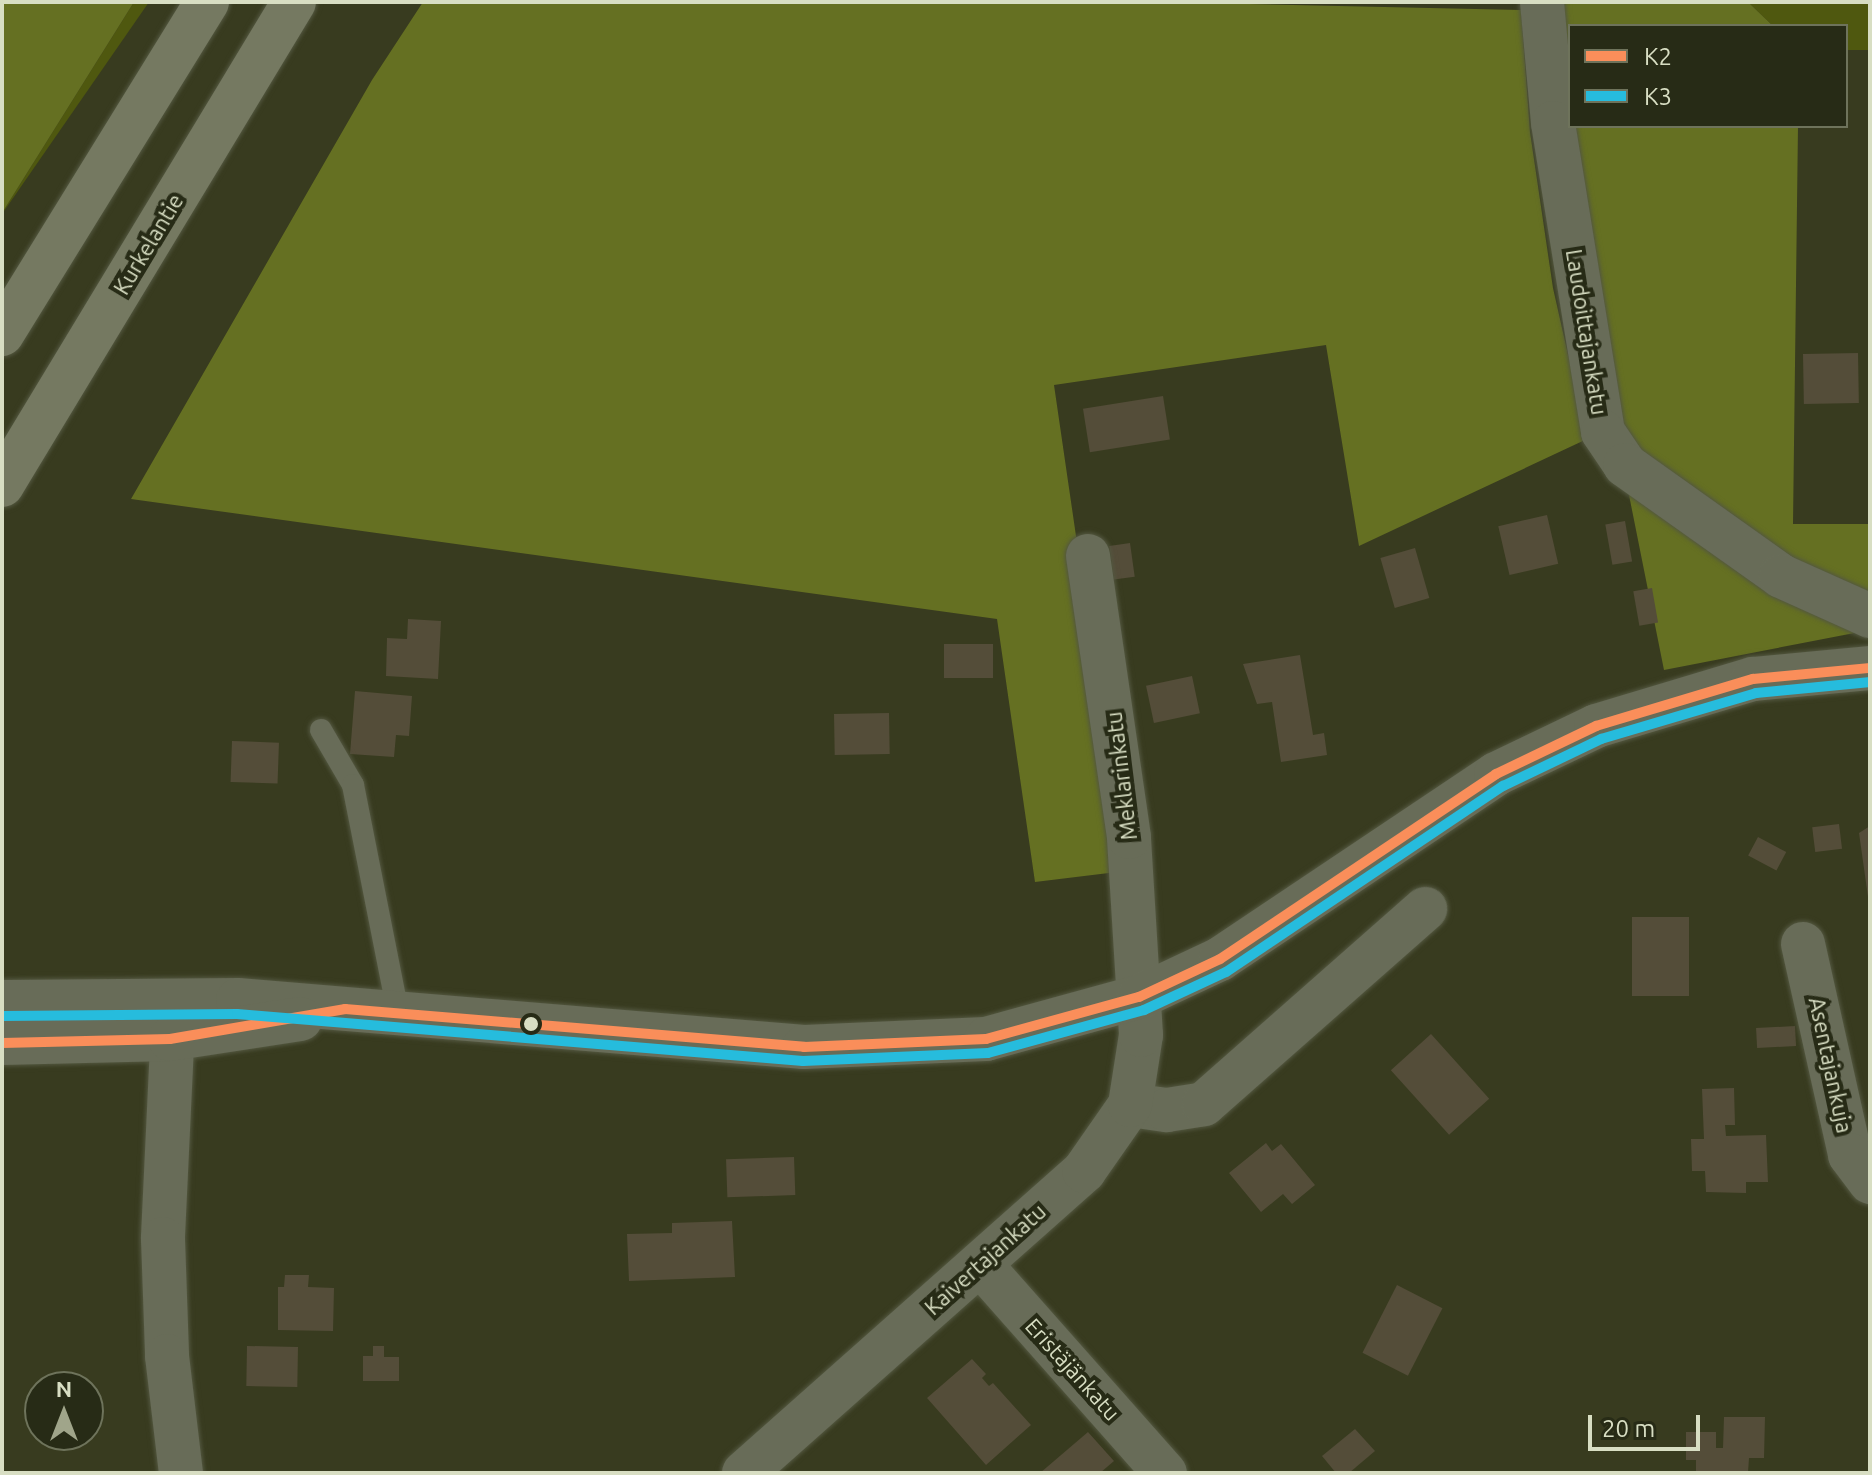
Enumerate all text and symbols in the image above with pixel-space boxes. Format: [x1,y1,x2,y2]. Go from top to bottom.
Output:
legend [1568,24,1848,128]
text: K2 [1644,43,1672,70]
text: K3 [1644,83,1672,110]
street label: Kurkelantie [108,189,188,299]
street label: Laudoittajankatu [1561,247,1613,417]
street label: Meklarinkatu [1100,710,1142,842]
street label: Asentajankuja [1804,995,1858,1135]
unlabelled marker [523,1016,539,1032]
street label: Kaivertajankatu [919,1198,1051,1320]
street label: Eristäjänkatu [1020,1312,1126,1426]
north arrow [24,1371,104,1451]
text: N [56,1376,72,1401]
scale bar [1592,1399,1704,1449]
text: 20 m [1602,1415,1655,1442]

